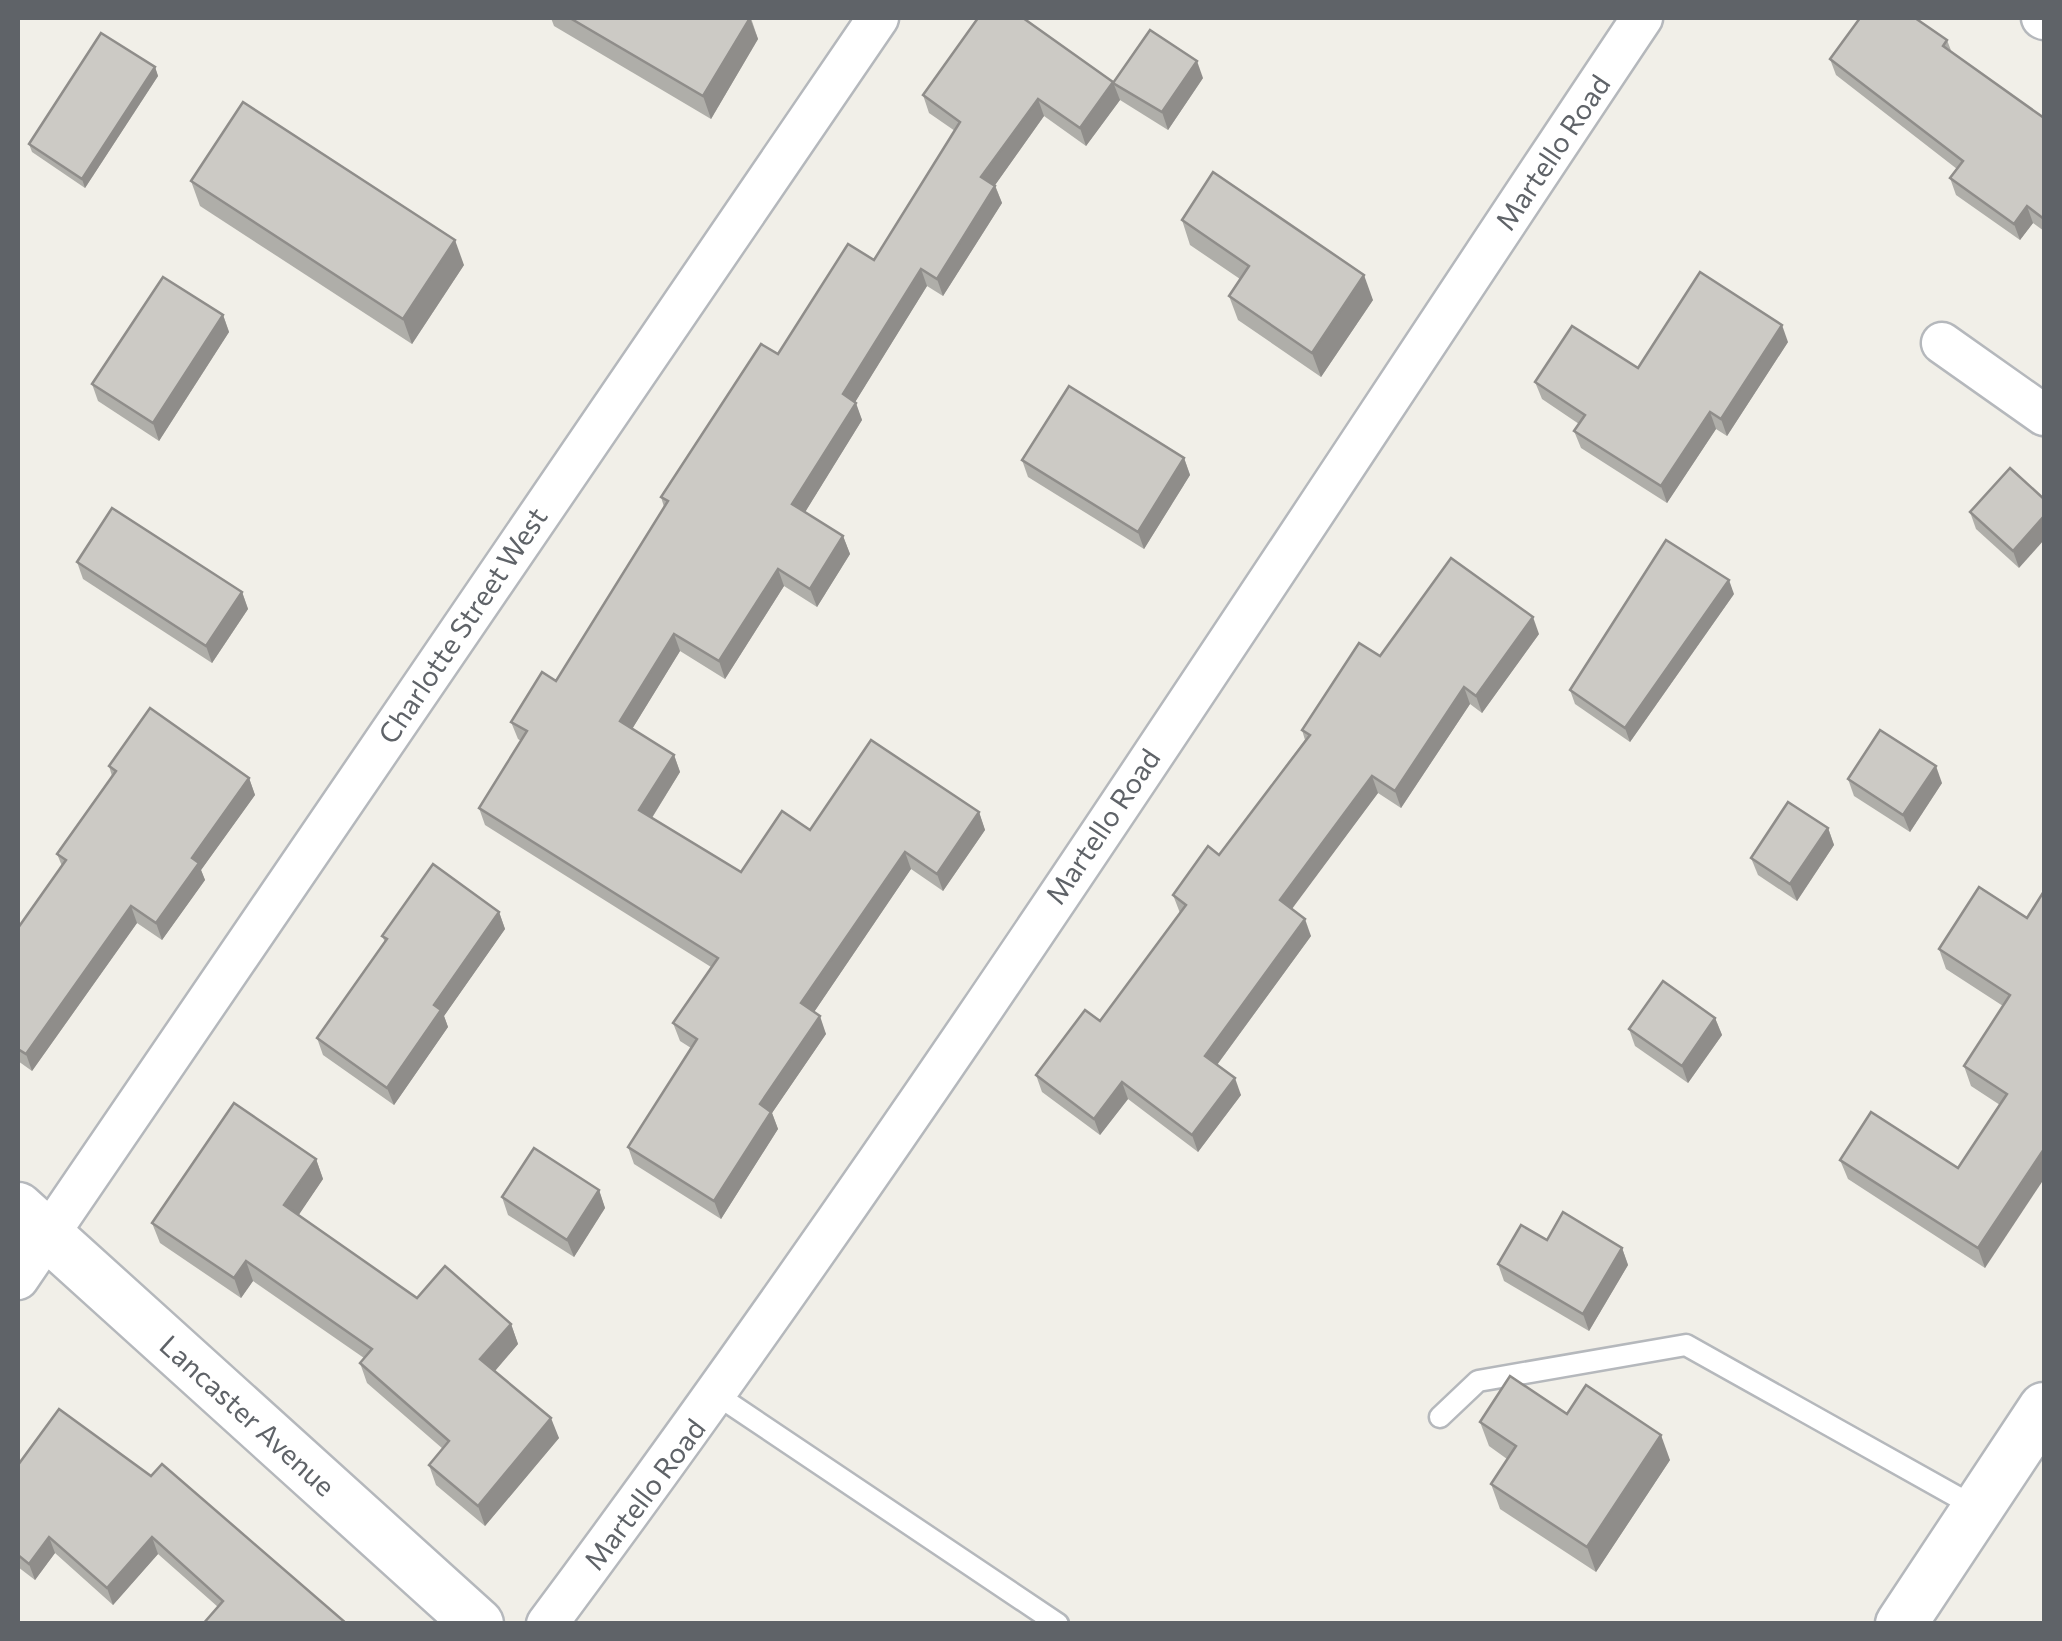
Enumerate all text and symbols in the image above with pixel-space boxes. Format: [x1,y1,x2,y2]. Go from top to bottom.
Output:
street label: Martello Road [1488,68,1616,236]
street label: Charlotte Street West [370,500,554,750]
street label: Martello Road [1038,742,1166,910]
street label: Lancaster Avenue [153,1327,343,1503]
street label: Martello Road [576,1412,712,1576]

